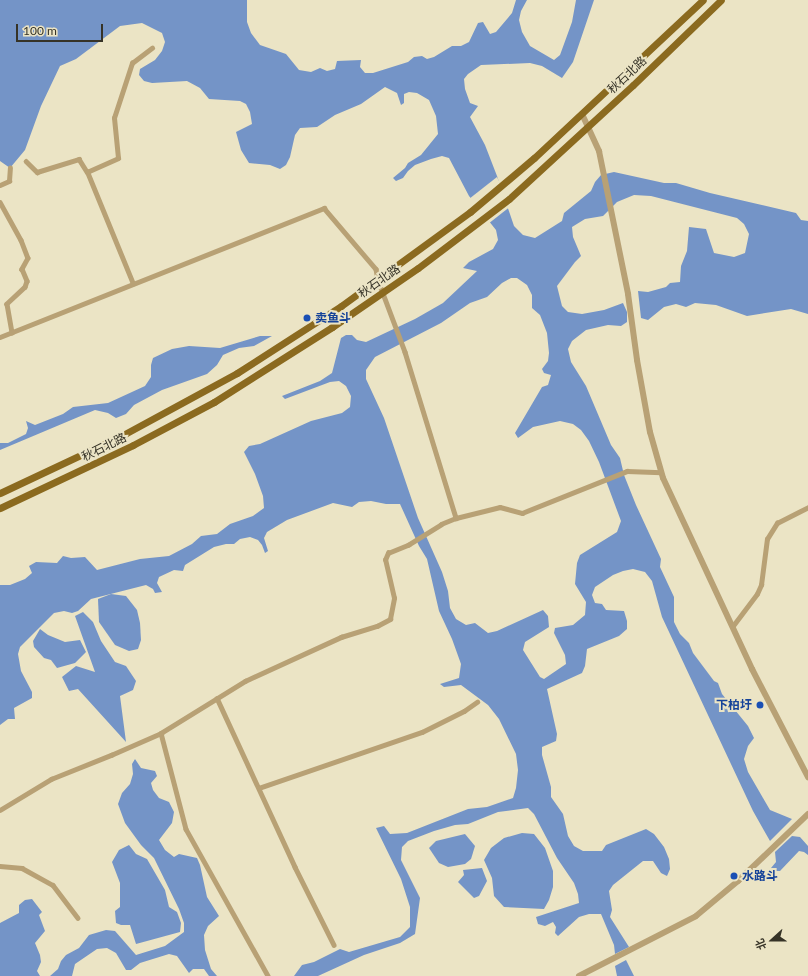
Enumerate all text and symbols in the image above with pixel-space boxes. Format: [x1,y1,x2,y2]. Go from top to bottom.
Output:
scale bar [18,16,105,42]
text: 100 m [23,23,57,38]
street label: 秋石北路 [605,53,649,97]
street label: 秋石北路 [355,261,403,301]
place label: 卖鱼斗 [315,311,351,325]
marker: 卖鱼斗 [302,313,312,323]
street label: 秋石北路 [79,430,129,464]
place label: 下柏圩 [716,698,752,712]
marker: 下柏圩 [755,700,765,710]
place label: 水路斗 [742,869,778,883]
marker: 水路斗 [729,871,739,881]
north arrow [752,920,792,960]
text: 北 [752,937,768,952]

